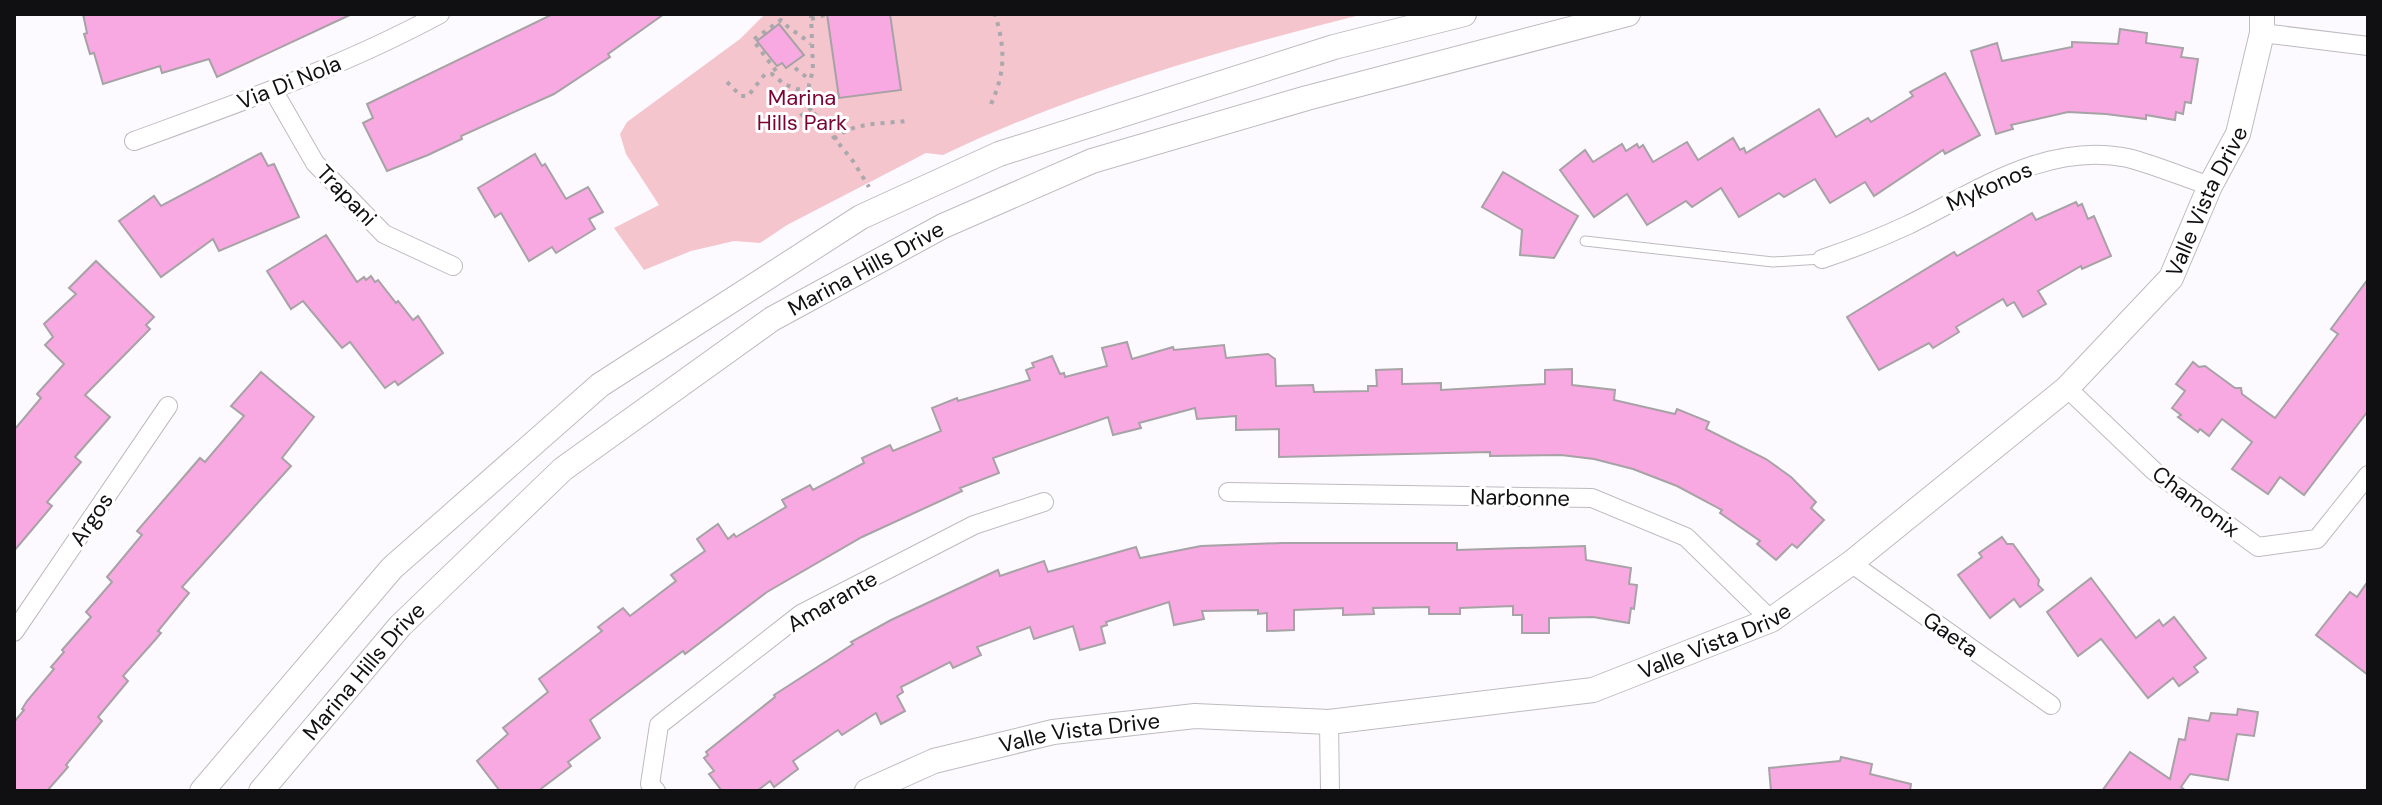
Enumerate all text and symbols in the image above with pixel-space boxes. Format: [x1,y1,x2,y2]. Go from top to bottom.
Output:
street label: Via Di Nola [233,49,345,116]
park label: Marina Hills Park [757,83,847,137]
street label: Valle Vista Drive [2159,124,2254,281]
street label: Mykonos [1942,155,2037,218]
street label: Trapani [310,158,383,232]
street label: Marina Hills Drive [783,214,949,323]
street label: Chamonix [2146,459,2245,544]
street label: Narbonne [1470,482,1570,513]
street label: Argos [63,487,120,552]
street label: Amarante [782,564,883,639]
street label: Marina Hills Drive [296,596,431,746]
street label: Valle Vista Drive [1634,596,1797,686]
street label: Gaeta [1917,605,1984,664]
street label: Valle Vista Drive [996,706,1161,760]

